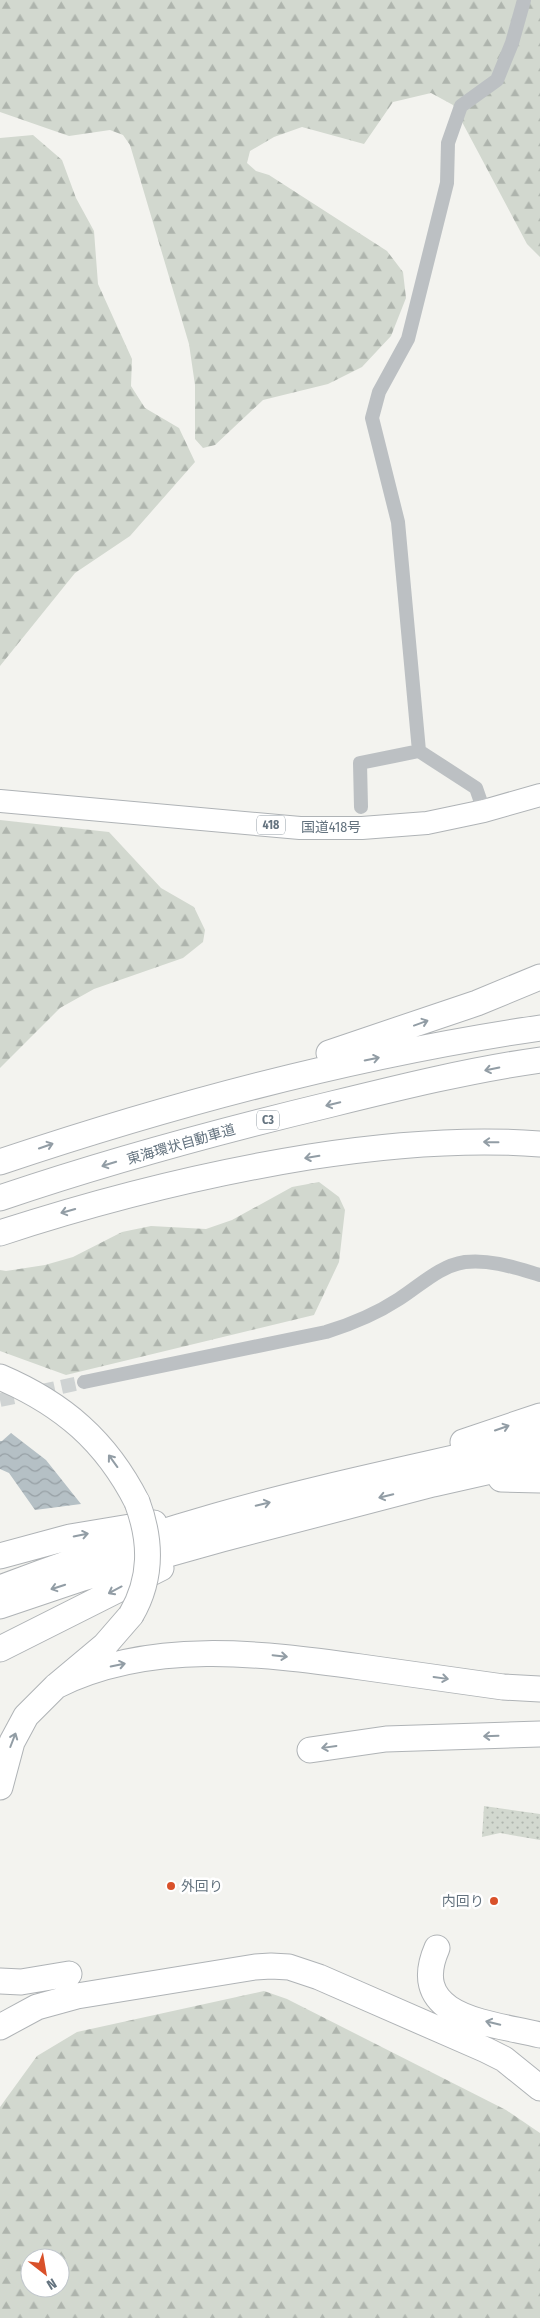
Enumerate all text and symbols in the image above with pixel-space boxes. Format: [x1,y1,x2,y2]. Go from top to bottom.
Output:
road number: 418 [257,816,285,834]
street label: 国道418号 [301,819,361,836]
one-way arrow [412,1018,428,1027]
one-way arrow [364,1053,380,1063]
one-way arrow [485,1065,501,1074]
one-way arrow [326,1100,342,1109]
road number: C3 [257,1110,279,1130]
street label: 東海環状自動車道 [125,1121,237,1168]
one-way arrow [484,1137,500,1147]
one-way arrow [38,1141,54,1151]
one-way arrow [305,1152,321,1162]
one-way arrow [101,1160,117,1170]
one-way arrow [61,1206,77,1216]
one-way arrow [494,1423,509,1432]
one-way arrow [107,1455,118,1468]
one-way arrow [379,1492,395,1501]
one-way arrow [255,1499,271,1508]
one-way arrow [73,1530,89,1539]
one-way arrow [50,1583,66,1592]
one-way arrow [108,1585,123,1595]
one-way arrow [271,1651,287,1661]
one-way arrow [110,1659,126,1669]
one-way arrow [432,1673,448,1683]
one-way arrow [484,1731,500,1740]
one-way arrow [9,1733,18,1748]
one-way arrow [322,1742,338,1752]
place label: 外回り [181,1878,223,1895]
marker: 外回り [165,1880,177,1892]
place label: 内回り [442,1893,484,1910]
marker: 内回り [488,1895,500,1907]
one-way arrow [485,2018,501,2027]
north arrow [20,2248,70,2298]
text: N [43,2274,59,2293]

